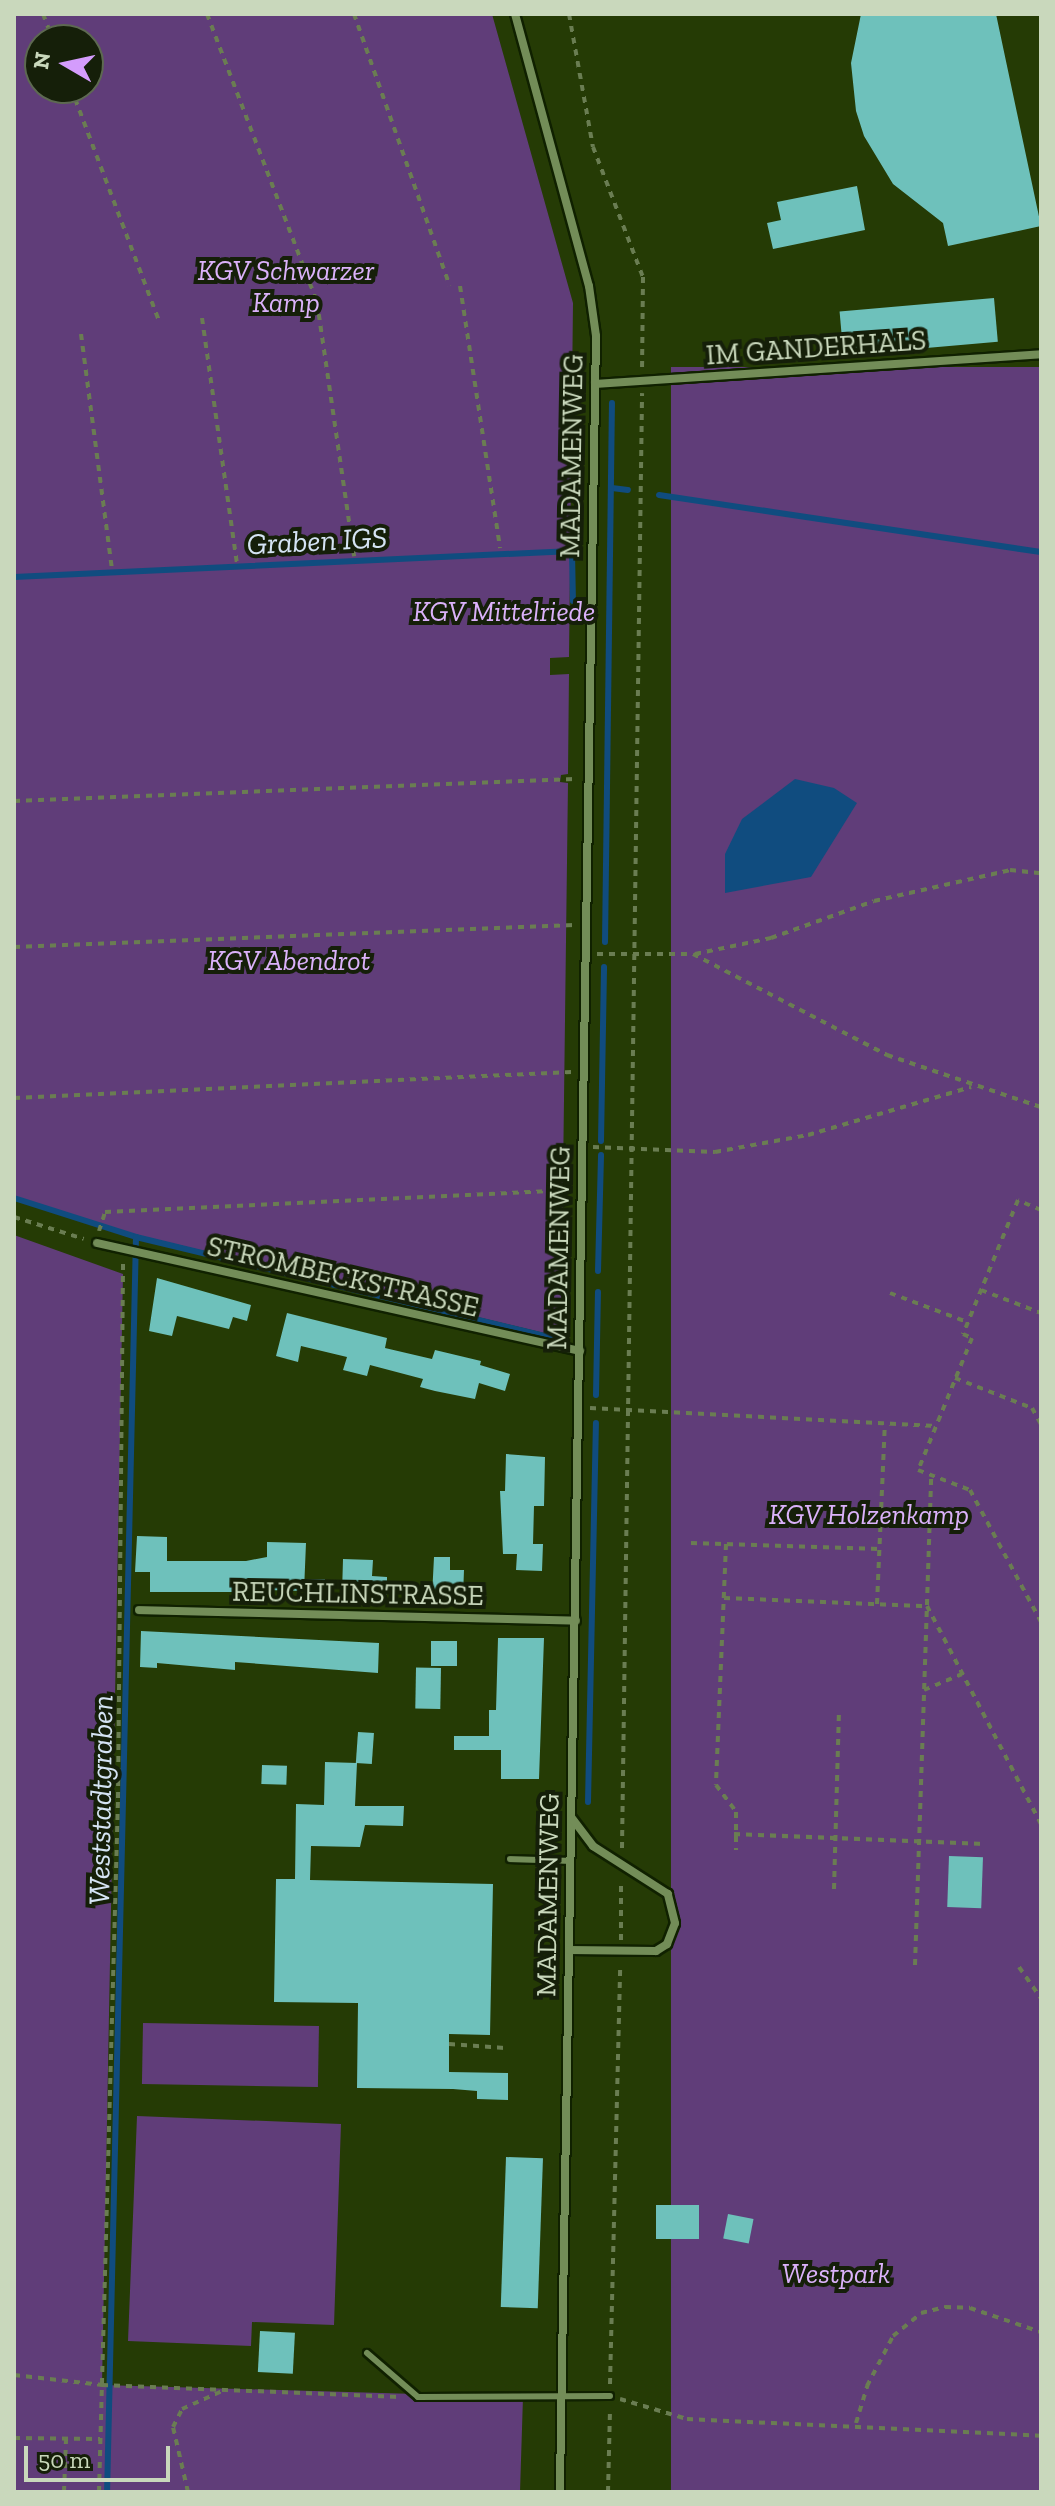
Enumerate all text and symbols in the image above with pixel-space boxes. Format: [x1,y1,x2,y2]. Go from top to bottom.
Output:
north arrow [24,24,104,104]
text: N [27,50,56,71]
park label: KGV Schwarzer Kamp [197,254,375,320]
street label: IM GANDERHALS [705,324,927,372]
street label: MADAMENWEG [553,354,591,558]
water label: Graben IGS [246,519,388,563]
park label: KGV Mittelriede [412,595,596,629]
park label: KGV Abendrot [207,944,371,978]
street label: MADAMENWEG [540,1146,578,1350]
street label: STROMBECKSTRASSE [204,1229,482,1325]
park label: KGV Holzenkamp [768,1498,970,1532]
street label: REUCHLINSTRASSE [232,1575,484,1613]
water label: Weststadtgraben [81,1695,121,1905]
street label: MADAMENWEG [529,1793,567,1997]
park label: Westpark [782,2257,890,2291]
scale bar [28,2430,174,2480]
text: 50 m [38,2445,90,2474]

